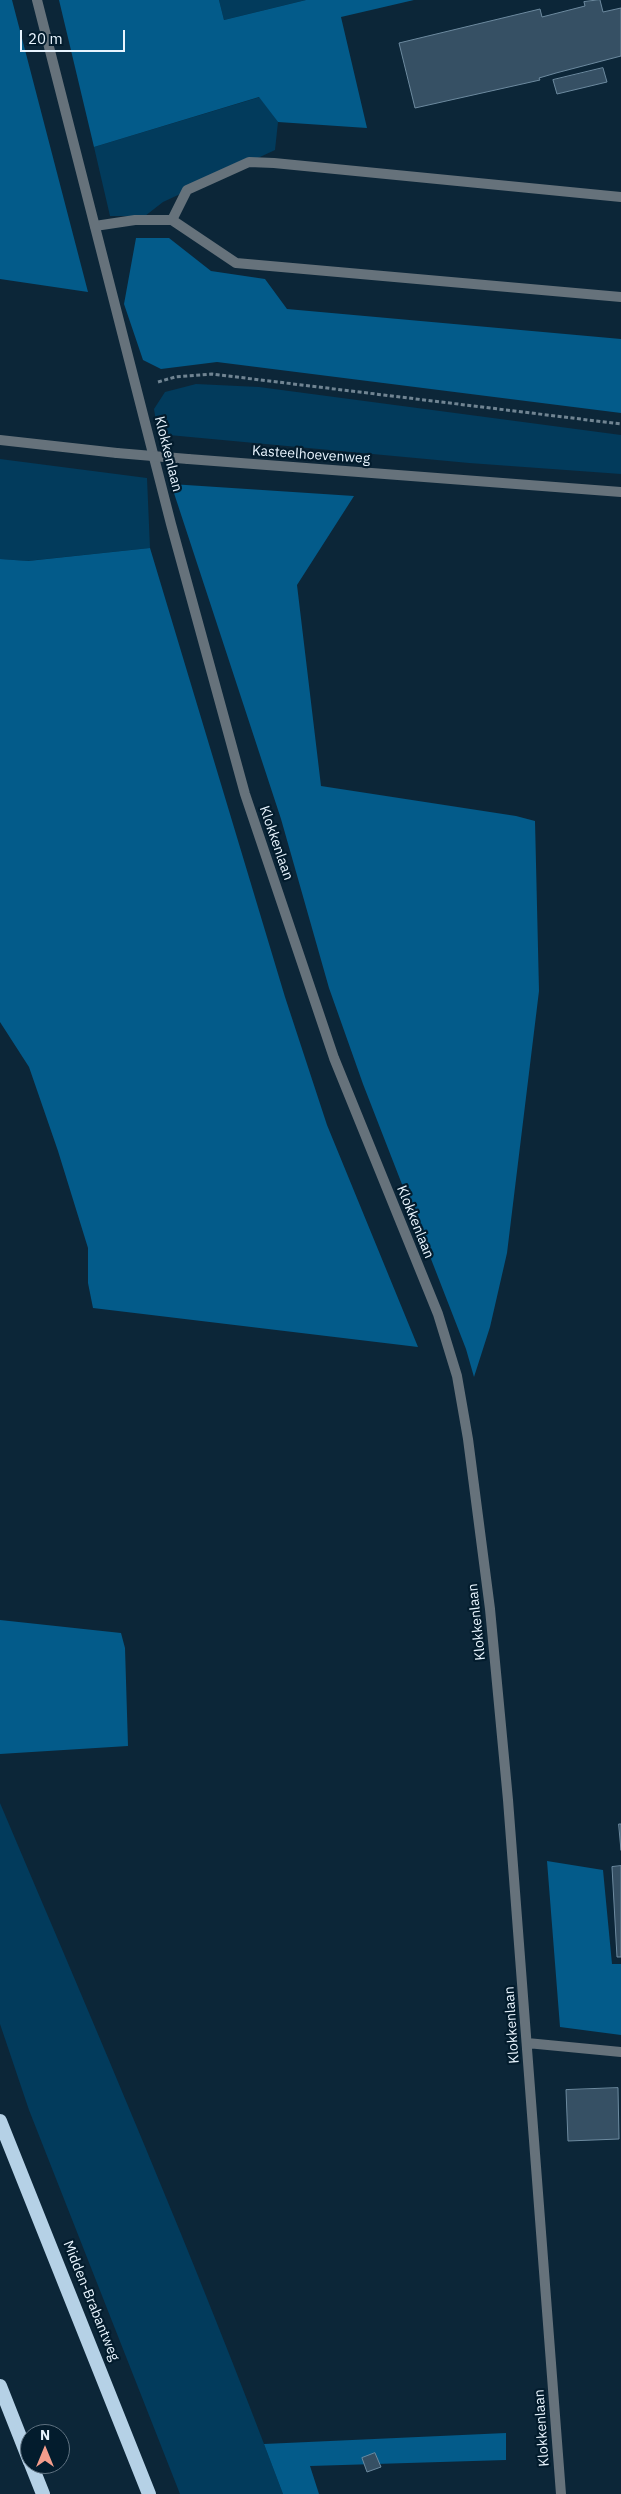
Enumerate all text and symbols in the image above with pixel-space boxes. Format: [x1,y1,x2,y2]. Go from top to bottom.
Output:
scale bar [22,20,128,52]
text: 20 m [28,29,63,48]
street label: Klokkenlaan [150,414,186,494]
street label: Kasteelhoevenweg [251,442,371,468]
street label: Klokkenlaan [255,804,297,882]
street label: Klokkenlaan [393,1183,437,1261]
street label: Klokkenlaan [465,1583,489,1661]
street label: Klokkenlaan [501,1986,523,2064]
street label: Midden-Brabantweg [59,2238,123,2364]
street label: Klokkenlaan [531,2389,553,2467]
north arrow [20,2424,70,2474]
text: N [40,2426,50,2444]

